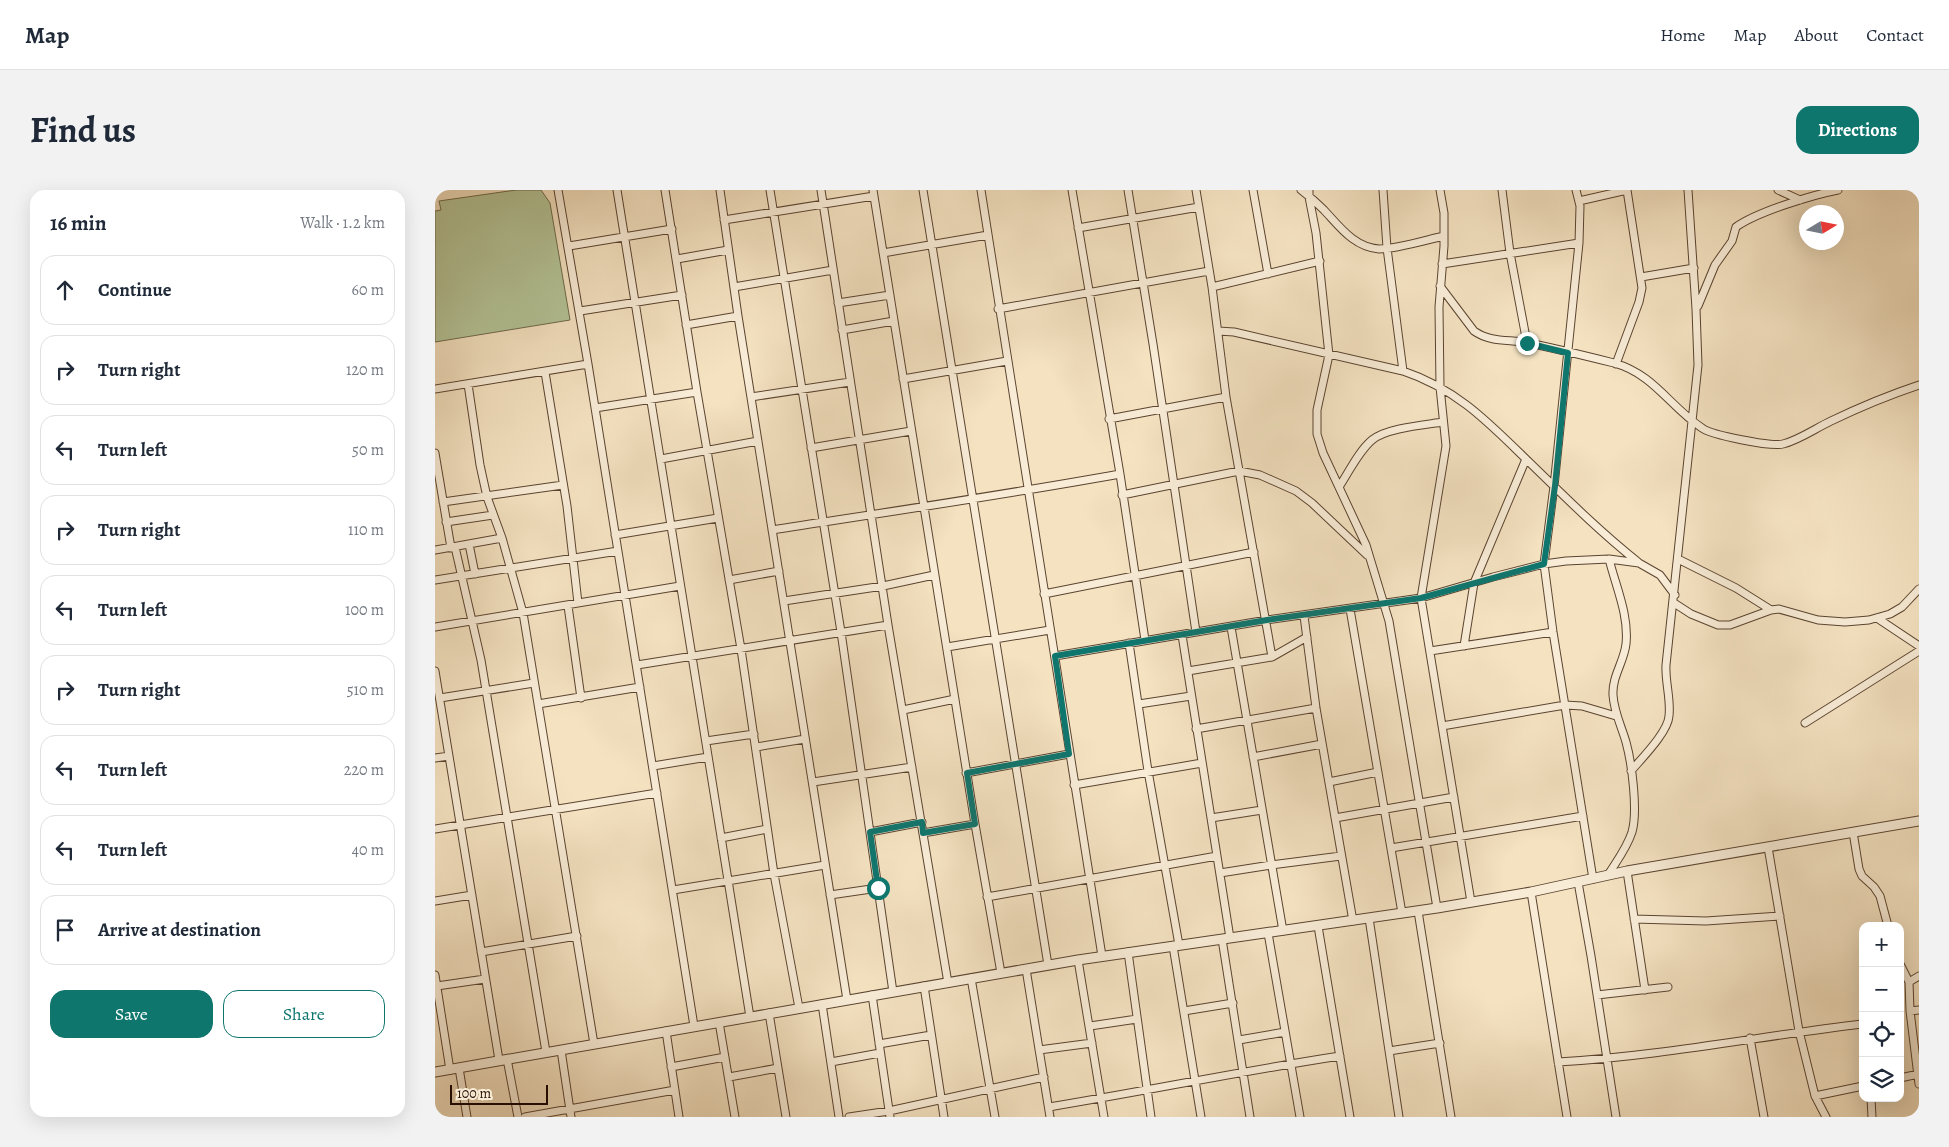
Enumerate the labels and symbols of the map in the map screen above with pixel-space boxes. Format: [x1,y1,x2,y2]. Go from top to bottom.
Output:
north arrow [1799,205,1844,250]
route end [1516,332,1539,355]
route start [867,877,890,900]
scale bar [450,1082,547,1105]

